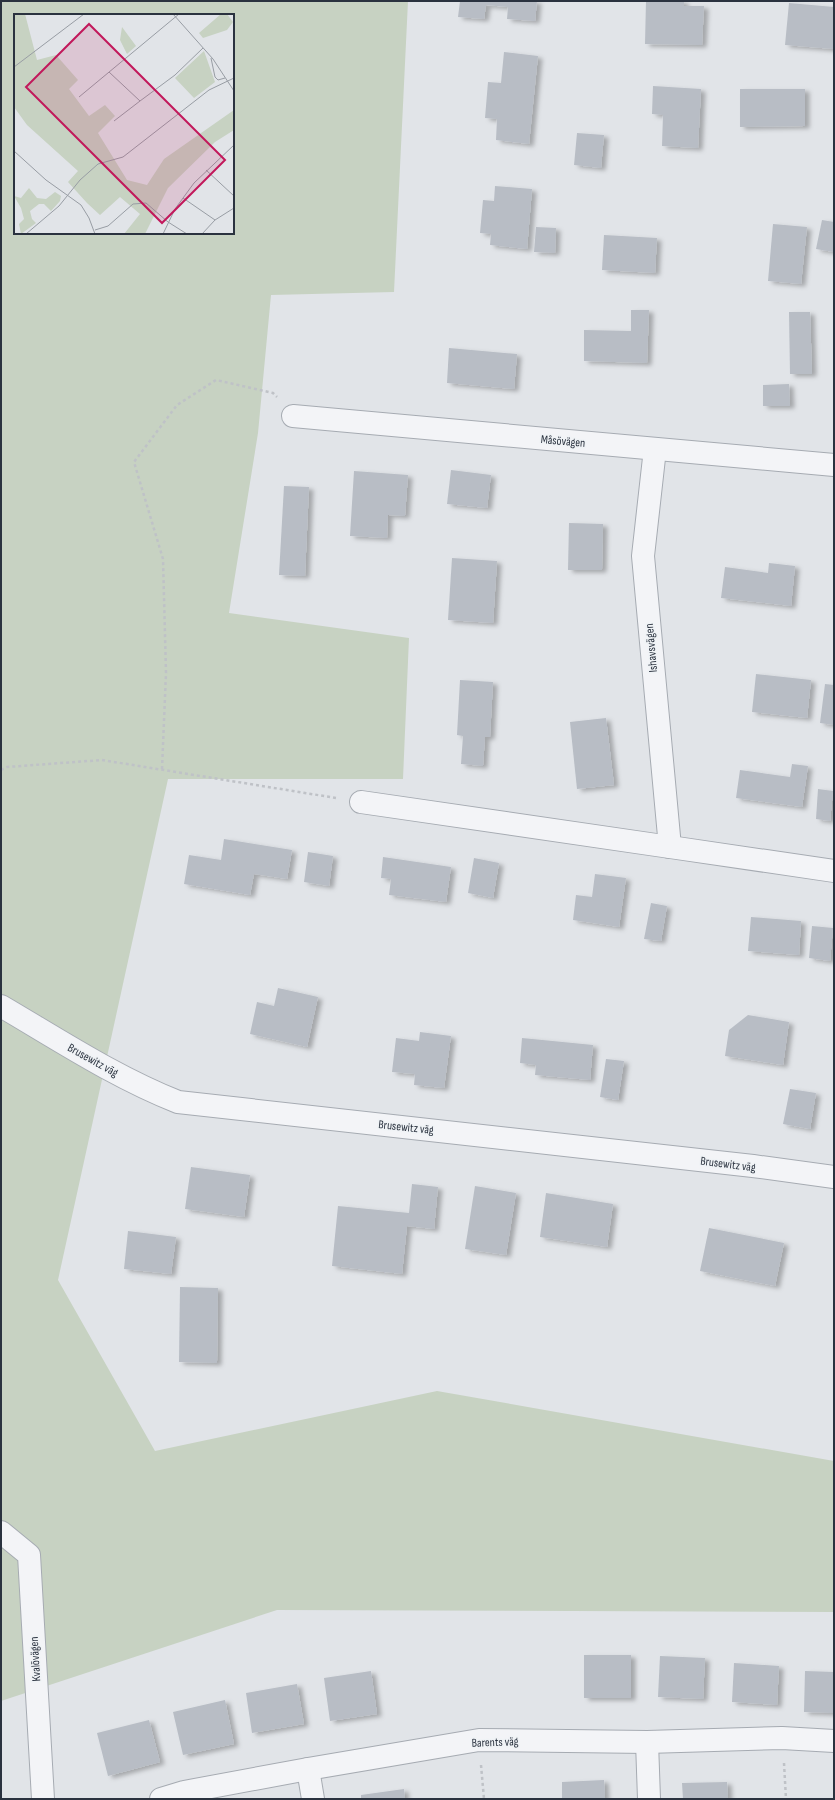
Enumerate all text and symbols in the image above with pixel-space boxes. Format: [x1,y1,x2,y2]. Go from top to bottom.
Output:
inset map [14,14,234,234]
street label: Måsövägen [540,432,586,451]
street label: Ishavsvägen [642,623,661,673]
street label: Brusewitz väg [65,1040,121,1081]
street label: Brusewitz väg [377,1117,435,1138]
street label: Brusewitz väg [699,1154,757,1175]
street label: Kvalövägen [27,1636,44,1682]
street label: Barents väg [471,1734,519,1751]

